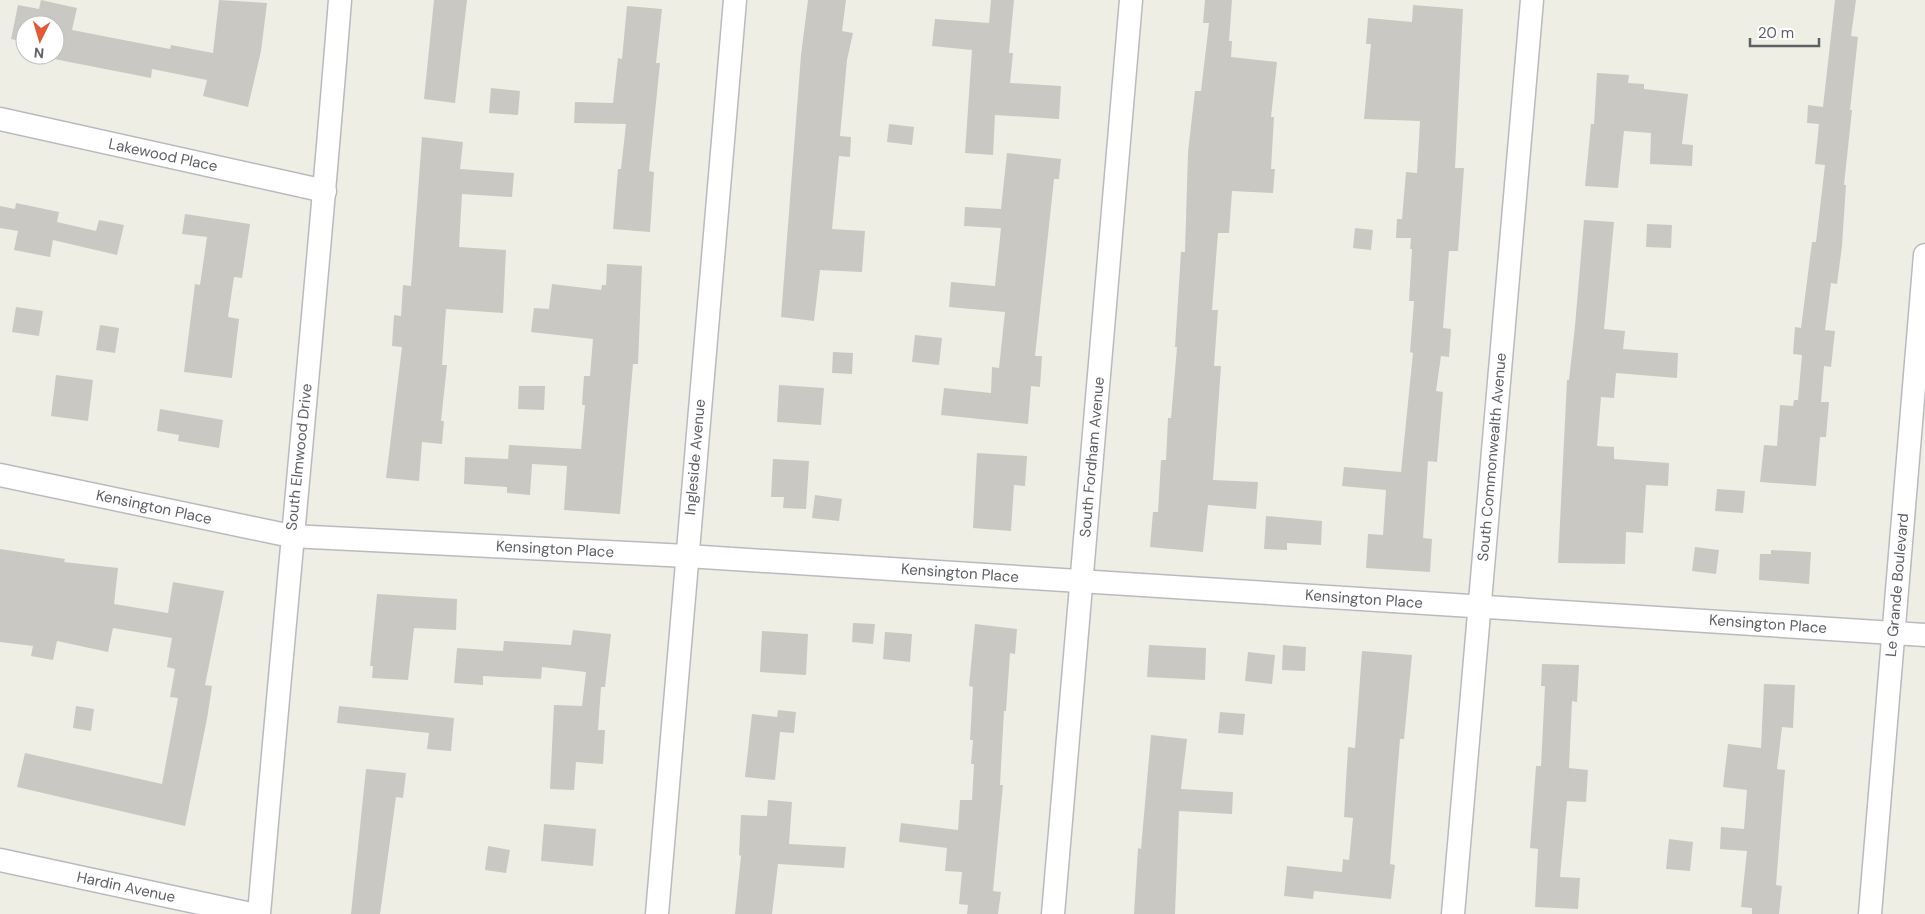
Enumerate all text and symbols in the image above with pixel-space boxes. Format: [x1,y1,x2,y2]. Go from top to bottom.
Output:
north arrow [15,15,65,65]
scale bar [1750,15,1819,47]
text: 20 m [1758,23,1794,43]
text: N [33,44,45,62]
street label: Lakewood Place [107,134,219,176]
street label: South Commonwealth Avenue [1473,352,1511,562]
street label: South Fordham Avenue [1075,376,1109,538]
street label: South Elmwood Drive [281,382,317,532]
street label: Ingleside Avenue [680,398,710,516]
street label: Kensington Place [94,485,214,529]
street label: Le Grande Boulevard [1881,512,1913,658]
street label: Kensington Place [496,536,614,562]
street label: Kensington Place [900,559,1020,587]
street label: Kensington Place [1304,585,1424,613]
street label: Kensington Place [1708,610,1828,638]
street label: Hardin Avenue [75,867,177,907]

